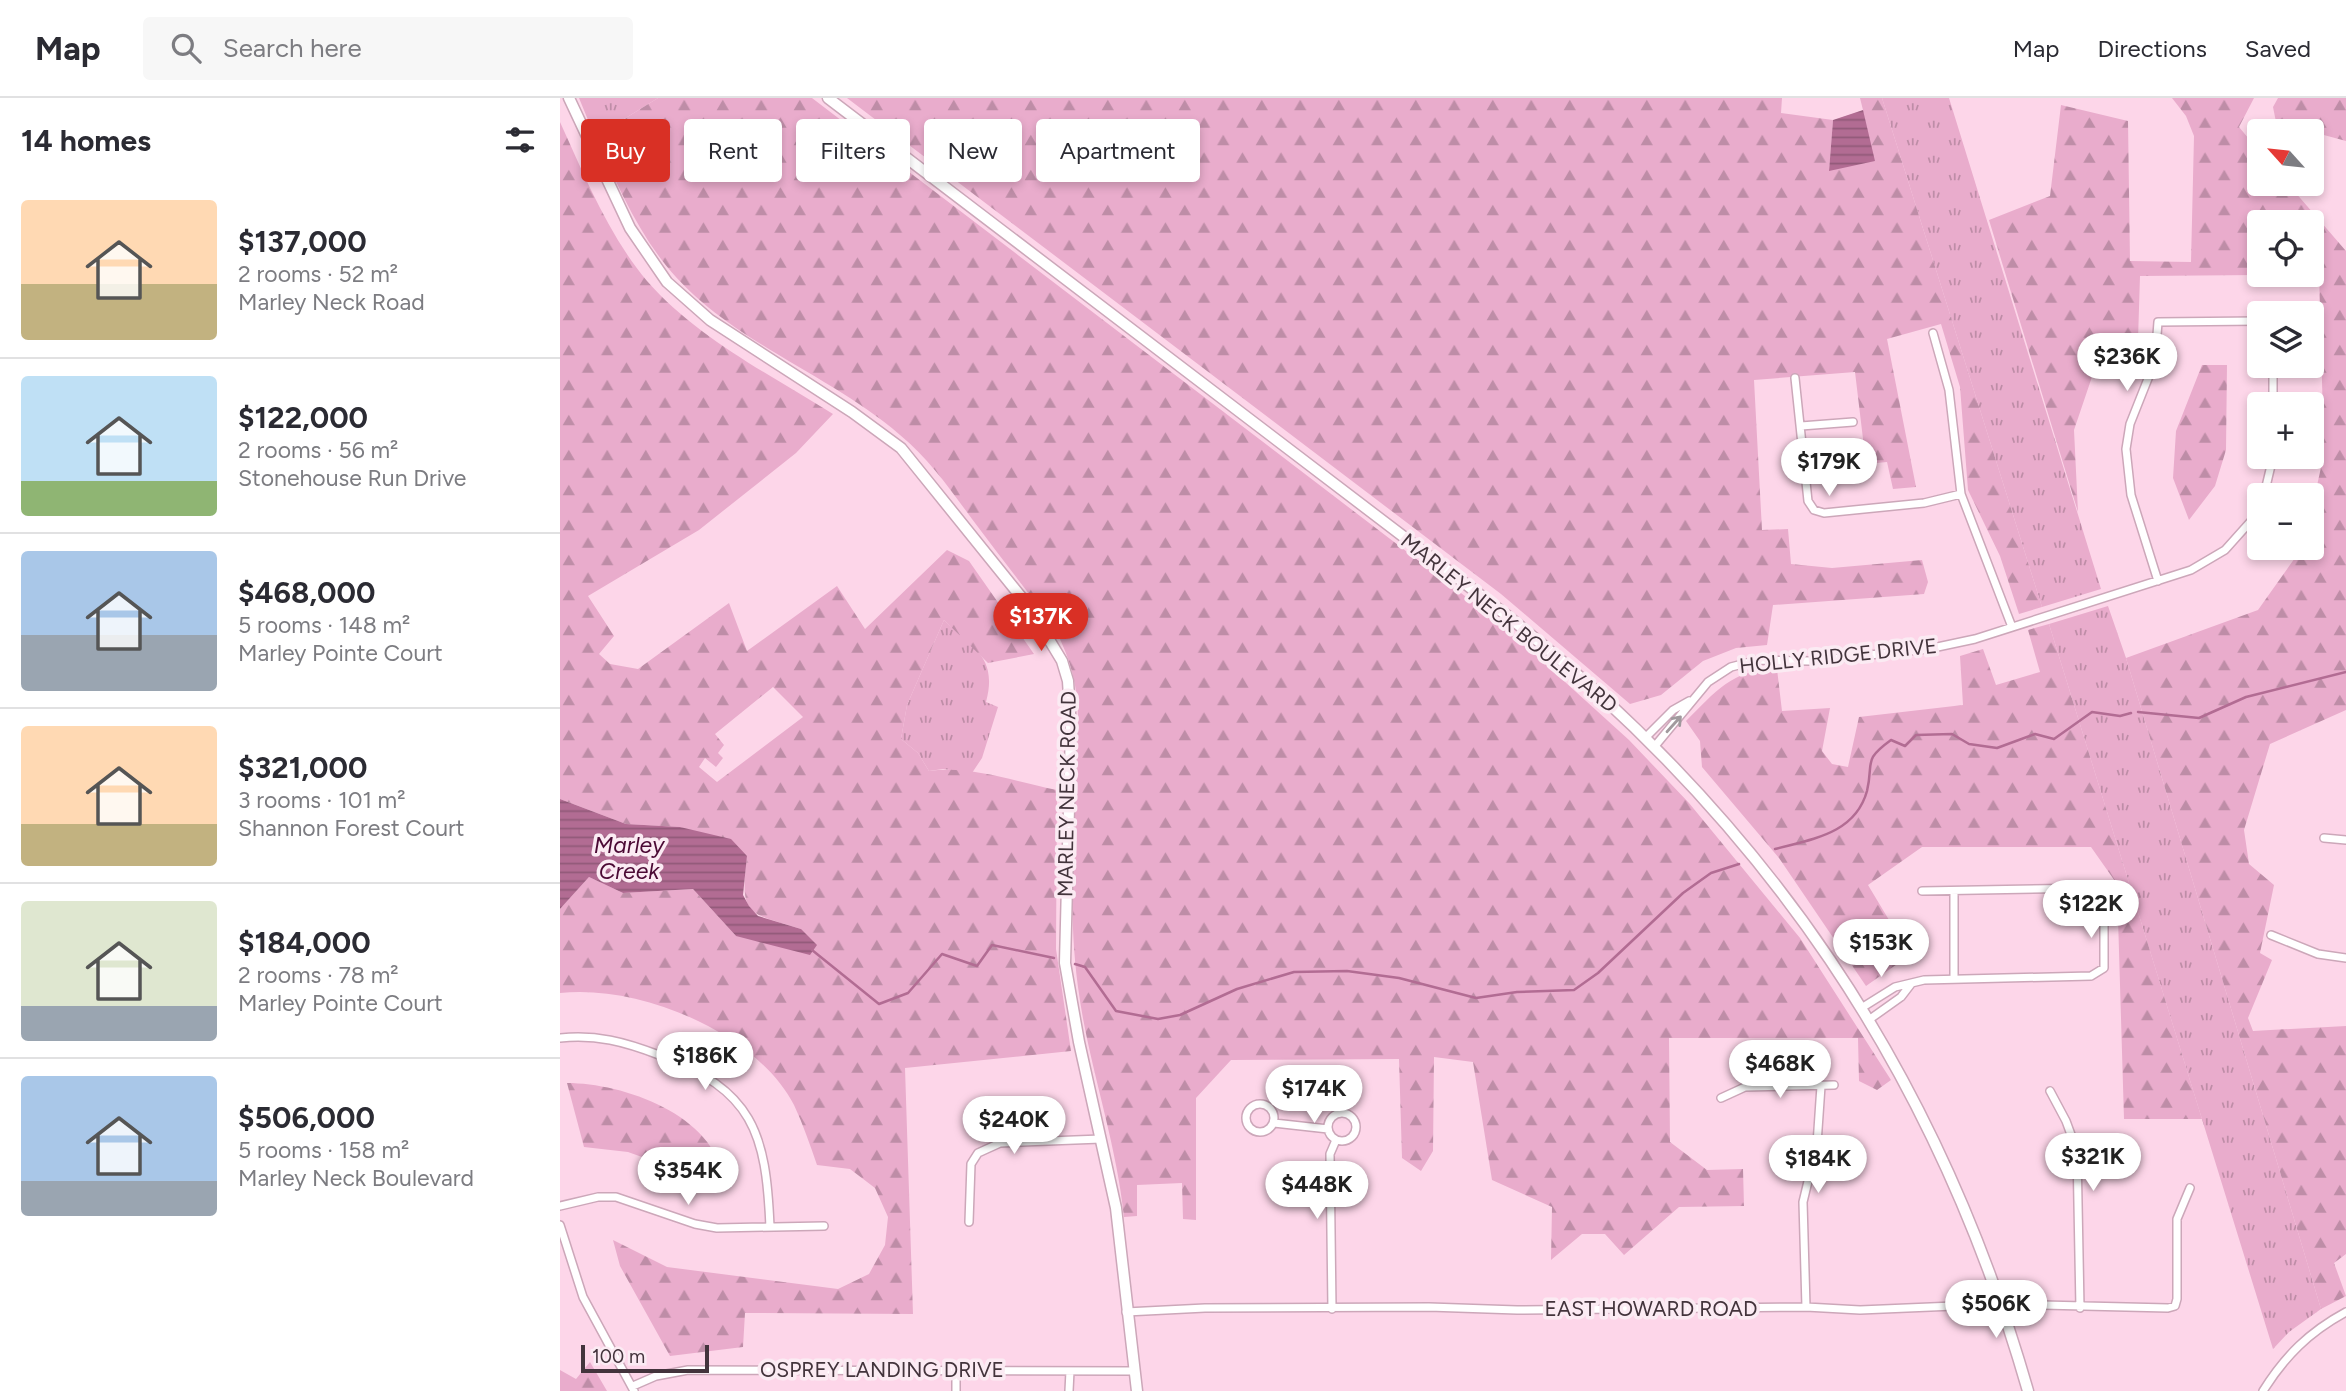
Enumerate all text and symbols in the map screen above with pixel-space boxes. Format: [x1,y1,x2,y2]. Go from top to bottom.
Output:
search box [143,17,633,80]
text: Map [35,29,101,68]
icon: search [167,29,205,67]
text: Search here [223,32,362,64]
text: Map [2013,34,2059,63]
text: Directions [2097,34,2207,63]
text: Saved [2245,34,2311,63]
chip: Buy [581,119,670,182]
chip: Rent [684,119,782,182]
chip: Filters [796,119,910,182]
chip: New [924,119,1022,182]
chip: Apartment [1036,119,1200,182]
north arrow [2247,119,2324,196]
map controls [2247,119,2324,560]
icon: filters [501,121,539,159]
text: 14 homes [21,122,151,159]
button: locate [2247,210,2324,287]
text: $137,000 [238,223,367,260]
icon: home [77,228,161,312]
text: 2 rooms · 52 m² [238,260,398,288]
text: Marley Neck Road [238,288,425,316]
button: layers [2247,301,2324,378]
pin: $236K [2078,334,2176,393]
text: $236K [2093,342,2161,370]
button: + [2247,392,2324,469]
text: $122,000 [238,399,368,436]
icon: home [77,404,161,488]
text: 2 rooms · 56 m² [238,436,398,464]
pin: $179K [1780,438,1878,498]
text: $179K [1797,447,1861,475]
text: Stonehouse Run Drive [238,464,466,492]
button: − [2247,483,2324,560]
street label: MARLEY NECK BOULEVARD [1396,528,1622,718]
text: $468,000 [238,574,375,611]
icon: home [77,579,161,663]
pin: $137K [992,594,1090,653]
text: $137K [1009,602,1073,630]
text: 5 rooms · 148 m² [238,611,410,639]
street label: HOLLY RIDGE DRIVE [1738,633,1938,678]
text: Marley Pointe Court [238,639,443,667]
street label: MARLEY NECK ROAD [1052,691,1081,897]
one-way arrow [1666,716,1682,734]
text: $321,000 [238,749,367,786]
icon: home [77,754,161,838]
text: 3 rooms · 101 m² [238,786,405,814]
text: Shannon Forest Court [238,814,465,842]
water label: Marley Creek [594,831,665,885]
pin: $122K [2042,880,2140,940]
text: $122K [2059,889,2123,917]
pin: $153K [1832,920,1930,979]
text: $184,000 [238,924,371,961]
text: $153K [1849,928,1913,956]
icon: home [77,929,161,1013]
text: 2 rooms · 78 m² [238,961,399,989]
text: Marley Pointe Court [238,989,443,1017]
pin: $186K [656,1032,754,1092]
pin: $468K [1731,1040,1829,1100]
text: $186K [672,1041,738,1069]
text: $468K [1745,1049,1815,1077]
pin: $174K [1265,1066,1363,1125]
text: $174K [1281,1074,1347,1102]
pin: $240K [965,1096,1063,1156]
text: $506,000 [238,1099,375,1136]
icon: home [77,1104,161,1188]
text: $240K [979,1105,1049,1133]
pin: $321K [2044,1134,2142,1193]
text: 5 rooms · 158 m² [238,1136,409,1164]
pin: $184K [1769,1136,1867,1195]
text: $321K [2061,1142,2125,1170]
text: $184K [1785,1144,1851,1172]
pin: $354K [639,1148,737,1207]
text: $354K [654,1156,722,1184]
pin: $448K [1268,1162,1366,1221]
text: Marley Neck Boulevard [238,1164,474,1192]
text: $448K [1281,1170,1353,1198]
pin: $506K [1947,1280,2045,1340]
text: $506K [1961,1289,2031,1317]
street label: EAST HOWARD ROAD [1545,1296,1757,1321]
scale bar [581,1342,709,1374]
text: 100 m [592,1345,645,1368]
street label: OSPREY LANDING DRIVE [760,1357,1004,1382]

